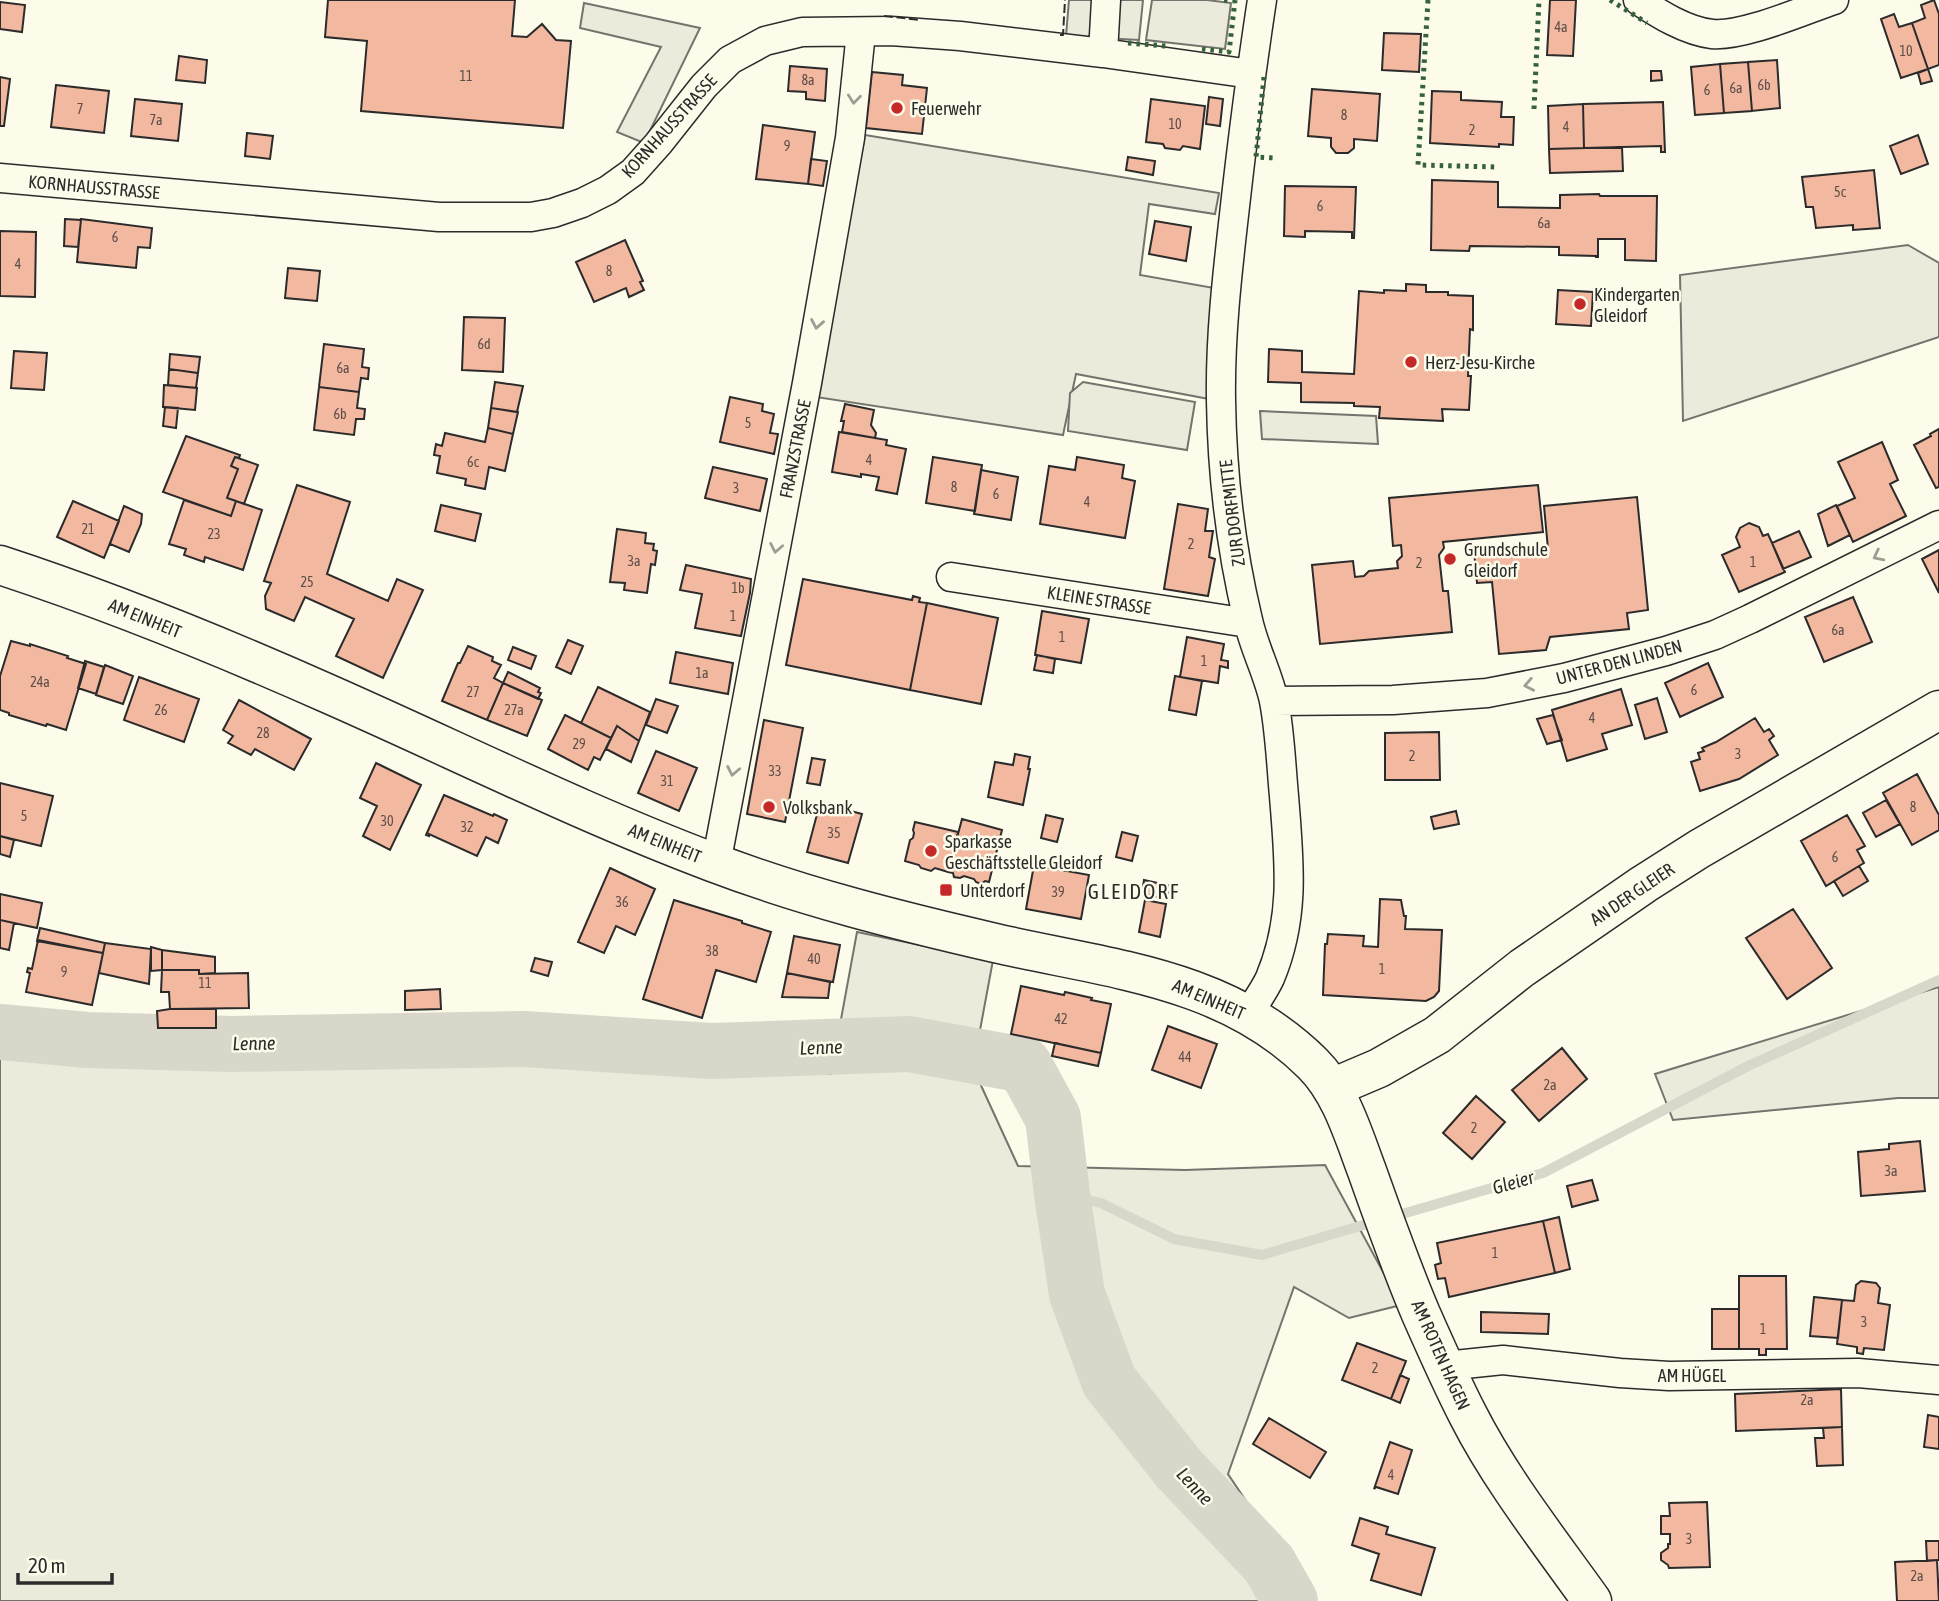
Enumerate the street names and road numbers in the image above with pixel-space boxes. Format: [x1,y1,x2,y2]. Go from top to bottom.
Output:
street label: KORNHAUSSTRASSE [617,70,721,182]
street label: KORNHAUSSTRASSE [27,171,161,203]
street label: FRANZSTRASSE [775,398,815,500]
street label: ZUR DORFMITTE [1215,458,1249,567]
street label: KLEINE STRASSE [1046,581,1153,619]
street label: AM EINHEIT [105,594,185,642]
street label: UNTER DEN LINDEN [1554,635,1684,689]
street label: AM EINHEIT [625,819,705,867]
street label: AN DER GLEIER [1586,858,1678,930]
street label: AM EINHEIT [1170,974,1249,1024]
street label: AM ROTEN HAGEN [1407,1297,1475,1413]
street label: AM HÜGEL [1658,1365,1726,1386]

